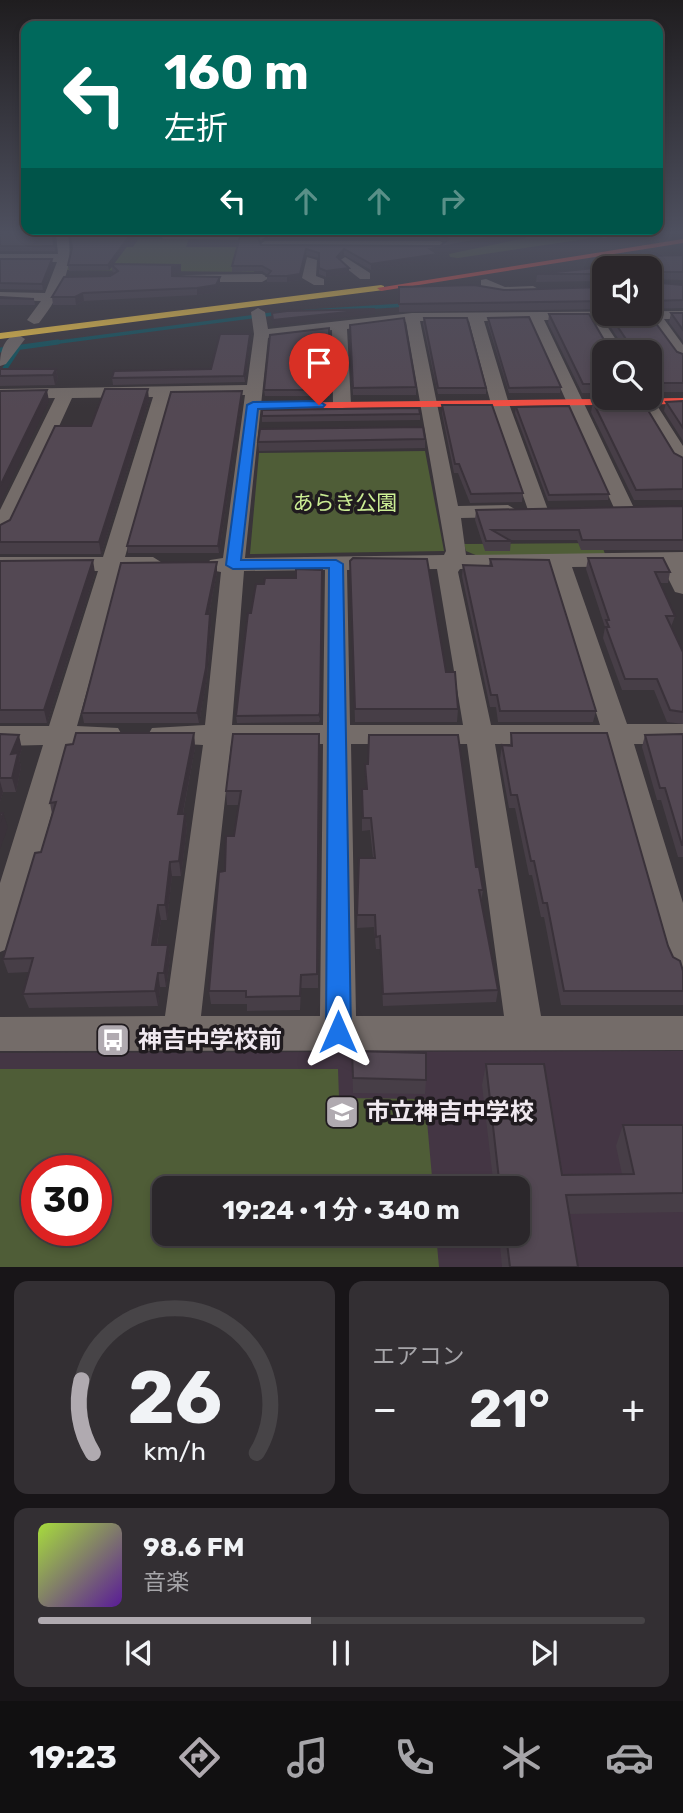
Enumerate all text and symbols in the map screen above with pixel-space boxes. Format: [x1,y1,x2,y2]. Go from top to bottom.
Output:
text: 160 m [164,43,309,101]
icon: left [49,49,140,140]
text: 左折 [164,109,228,147]
icon: left [214,182,252,220]
icon: ahead [287,182,325,220]
icon: ahead [360,182,398,220]
icon: right [433,182,471,220]
map controls [592,256,662,410]
button: sound [592,256,662,326]
pin [289,333,349,405]
button: search [592,340,662,410]
icon: arrive [300,344,338,382]
park label: あらき公園 [293,490,398,515]
position arrow [301,995,375,1069]
bus stop icon: 神吉中学校前 [94,1021,132,1059]
place label: 神吉中学校前 [138,1026,282,1054]
school or university icon: 市立神吉中学校 [323,1093,361,1131]
place label: 市立神吉中学校 [366,1098,534,1126]
speed limit sign: 30 [21,1155,112,1246]
text: 19:24 · 1 分 · 340 m [222,1195,460,1226]
text: エアコン [373,1342,465,1370]
text: 26 [127,1356,222,1442]
text: 21° [469,1378,550,1440]
text: − [373,1386,397,1432]
text: + [621,1386,645,1432]
text: km/h [143,1437,205,1466]
text: 98.6 FM [143,1532,244,1563]
text: 音楽 [143,1568,189,1596]
icon: previous [120,1634,158,1672]
icon: pause [322,1634,360,1672]
icon: next [525,1634,563,1672]
icon: directions [175,1733,224,1782]
icon: music [283,1733,332,1782]
icon: phone [390,1733,439,1782]
icon: climate [497,1733,546,1782]
icon: car [605,1733,654,1782]
text: 19:23 [29,1738,117,1776]

